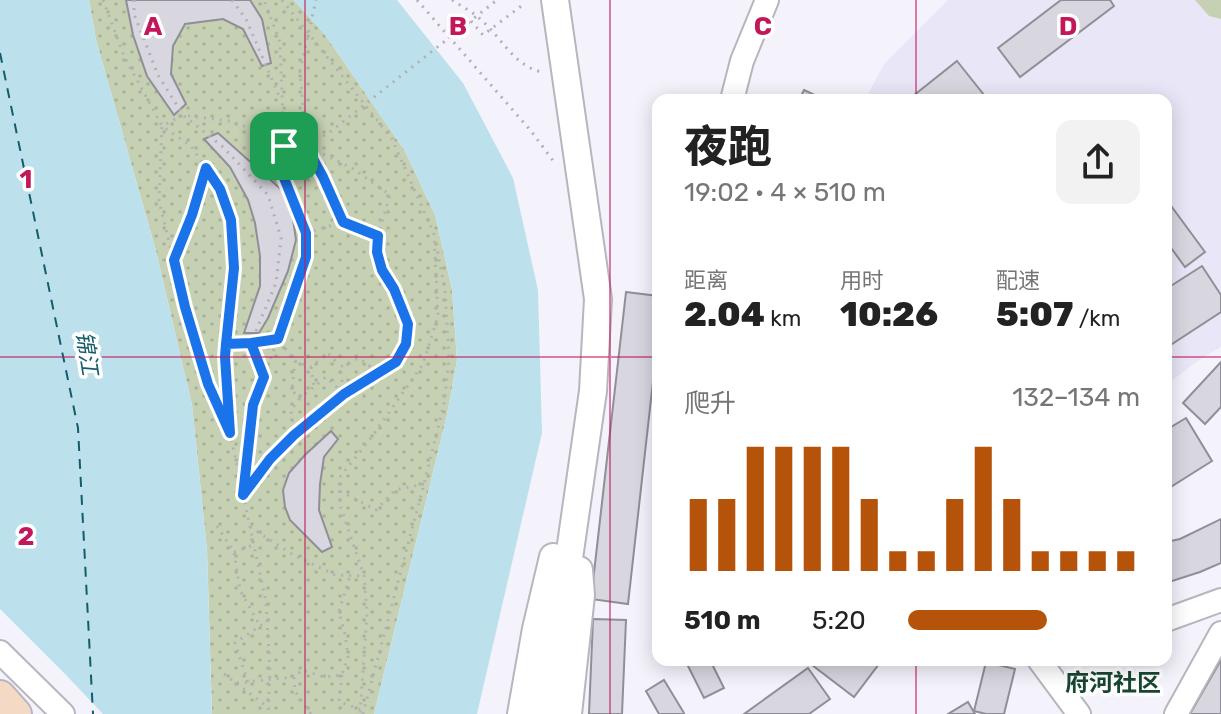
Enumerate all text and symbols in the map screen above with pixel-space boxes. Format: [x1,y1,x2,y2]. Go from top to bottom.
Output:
text: A [144,11,163,42]
text: B [449,11,467,42]
text: C [754,11,772,42]
text: D [1059,11,1077,42]
pin [250,112,318,180]
button: share [1056,120,1140,204]
text: 夜跑 [684,121,772,173]
icon: arrive [262,124,306,168]
text: 1 [20,164,32,195]
text: 19:02 · 4 × 510 m [684,177,886,208]
text: 距离 [684,267,728,294]
text: 用时 [840,267,884,294]
text: 配速 [996,267,1040,294]
text: 2.04 [684,294,765,335]
text: 10:26 [840,294,938,335]
text: 5:07 [996,294,1073,335]
text: km [765,305,801,332]
text: /km [1073,305,1120,332]
water label: 锦江 [70,329,104,379]
text: 132–134 m [1012,382,1140,413]
text: 爬升 [684,388,736,419]
text: 2 [18,521,34,552]
text: 510 m [684,605,761,636]
text: 5:20 [812,605,866,636]
district label: 府河社区 [1065,669,1161,697]

